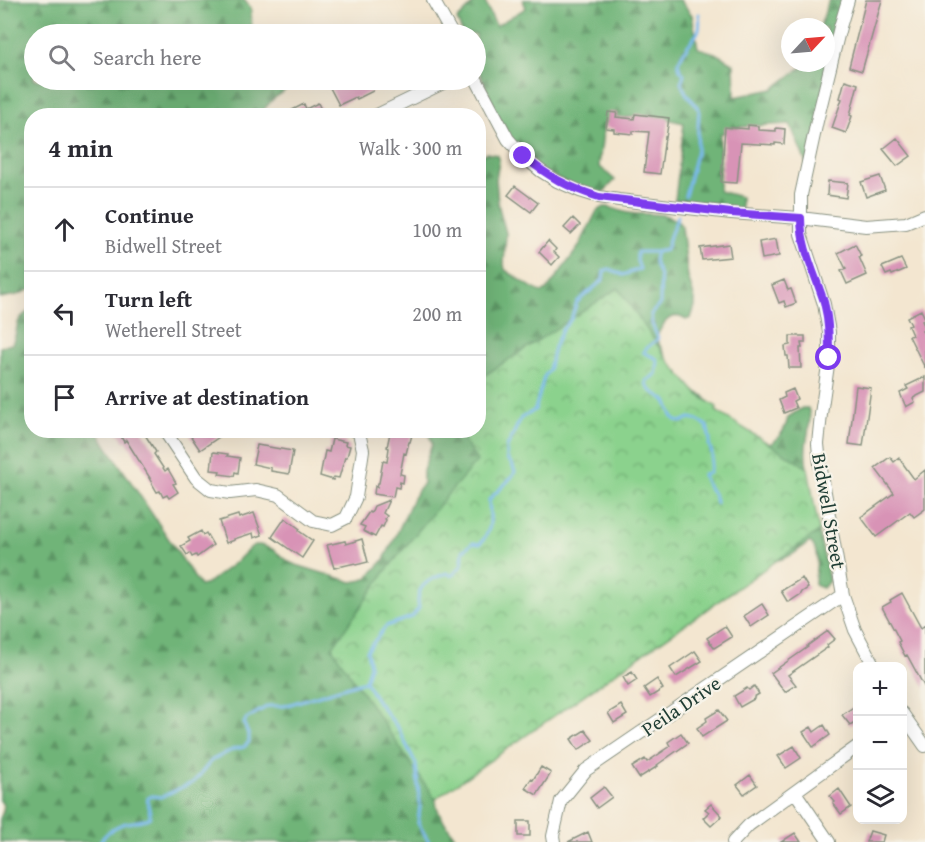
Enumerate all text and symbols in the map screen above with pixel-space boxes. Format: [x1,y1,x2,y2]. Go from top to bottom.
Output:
north arrow [781,18,835,72]
search box [24,24,486,90]
icon: search [45,41,78,74]
text: Search here [93,41,202,73]
text: 4 min [48,128,113,167]
text: Walk · 300 m [359,133,462,162]
route end [509,142,535,168]
text: Continue [105,199,194,231]
icon: ahead [48,213,81,246]
text: 100 m [412,215,462,244]
text: Bidwell Street [105,231,222,260]
text: Turn left [105,283,192,315]
icon: left [48,297,81,330]
text: 200 m [412,299,462,328]
text: Wetherell Street [105,315,242,344]
route start [815,344,841,370]
icon: arrive [48,381,81,414]
text: Arrive at destination [105,381,309,413]
street label: Bidwell Street [805,451,854,571]
map controls [853,662,907,824]
button: + [853,662,907,716]
street label: Peila Drive [635,668,726,743]
button: − [853,716,907,770]
button: layers [853,770,907,824]

